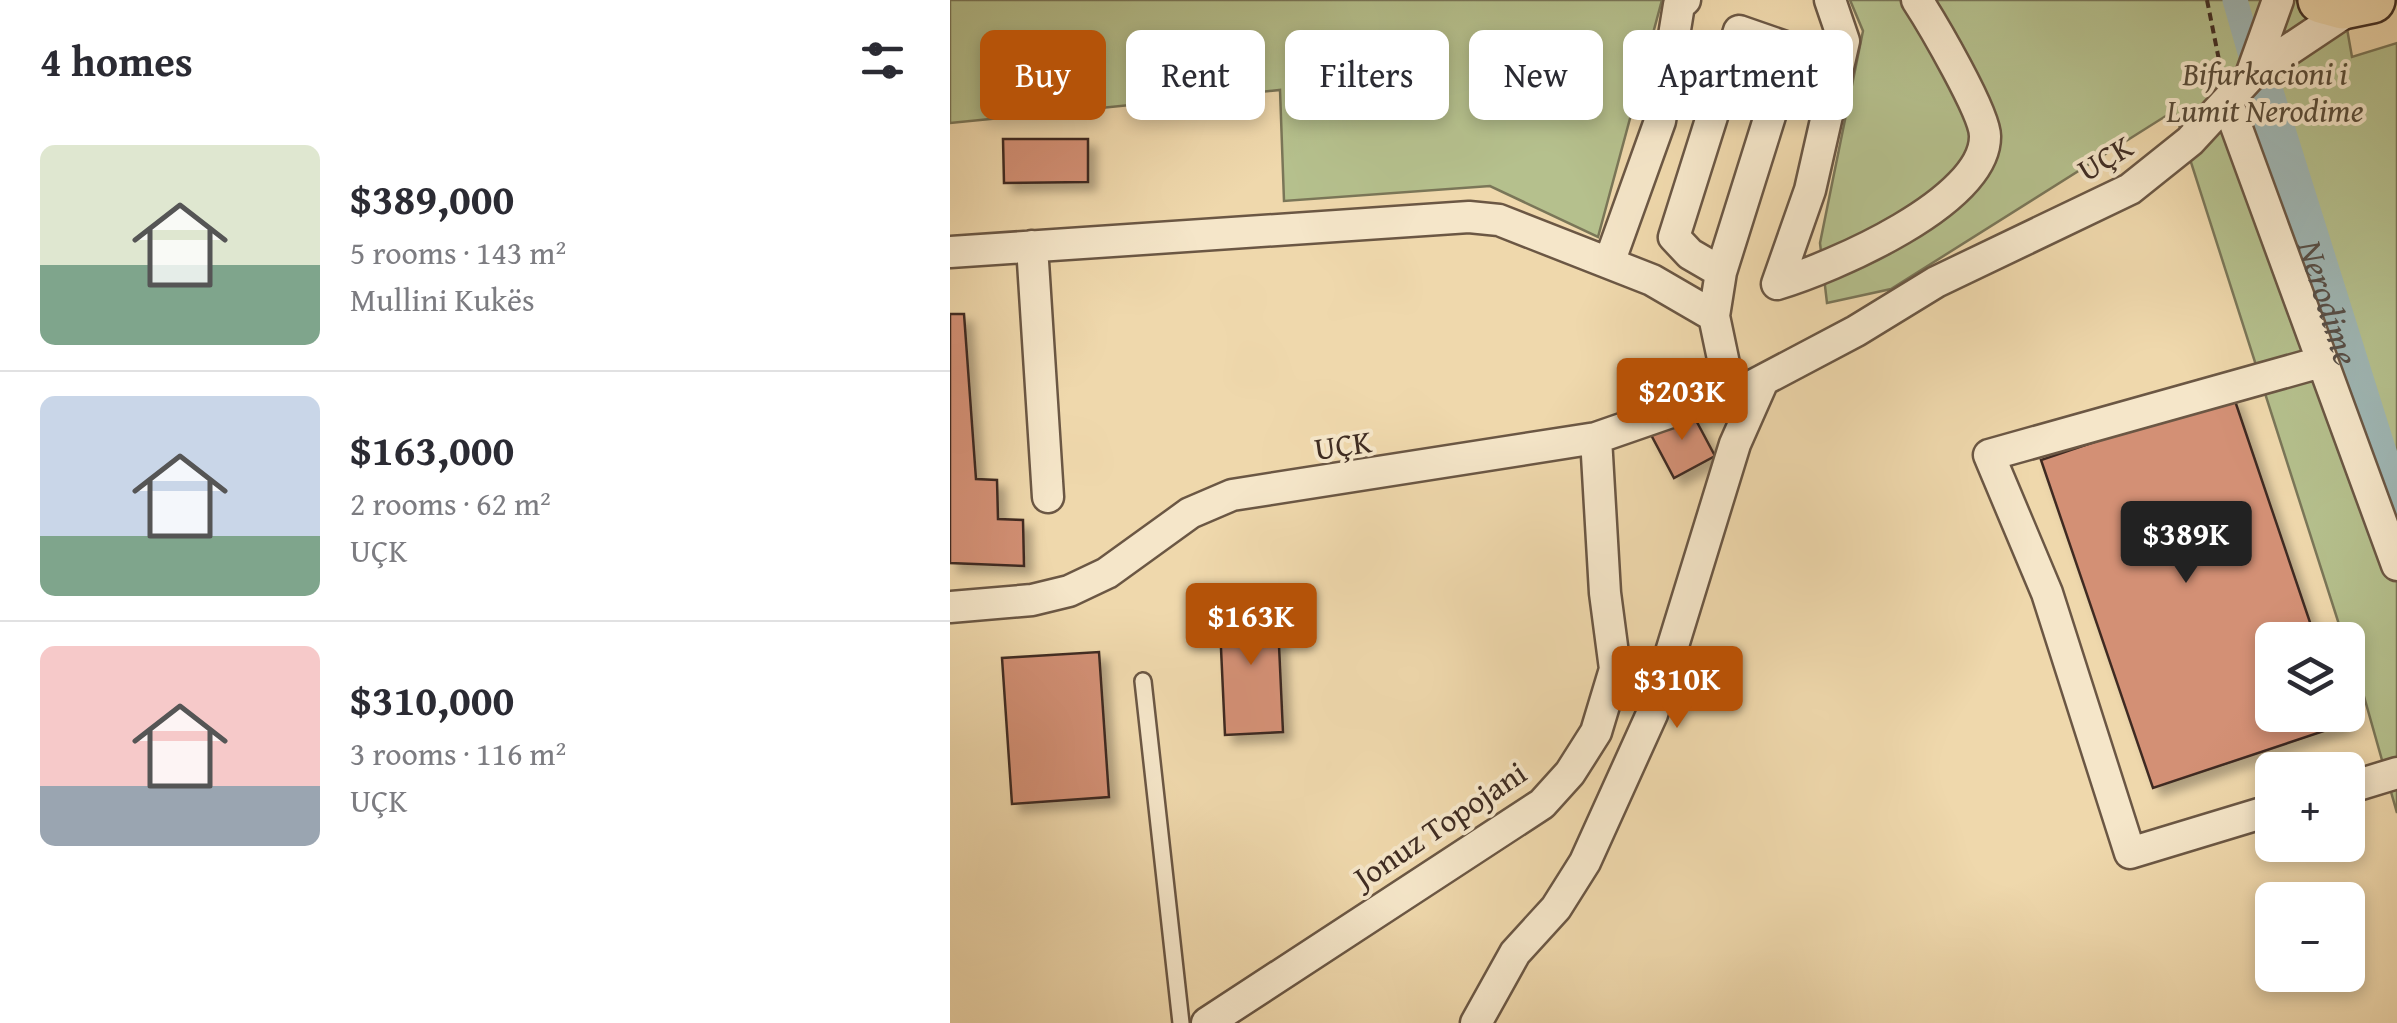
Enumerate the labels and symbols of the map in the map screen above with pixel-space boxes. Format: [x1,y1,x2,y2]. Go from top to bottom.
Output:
park label: Bifurkacioni i Lumit Nerodime [2165,50,2364,134]
street label: UÇK [2068,123,2142,192]
water label: Nerodime [2285,232,2372,371]
pin: $203K [1612,358,1752,443]
street label: UÇK [1311,417,1375,472]
pin: $389K [2116,501,2256,586]
pin: $163K [1181,583,1321,668]
pin: $310K [1607,646,1747,731]
street label: Jonuz Topojani [1340,749,1536,902]

